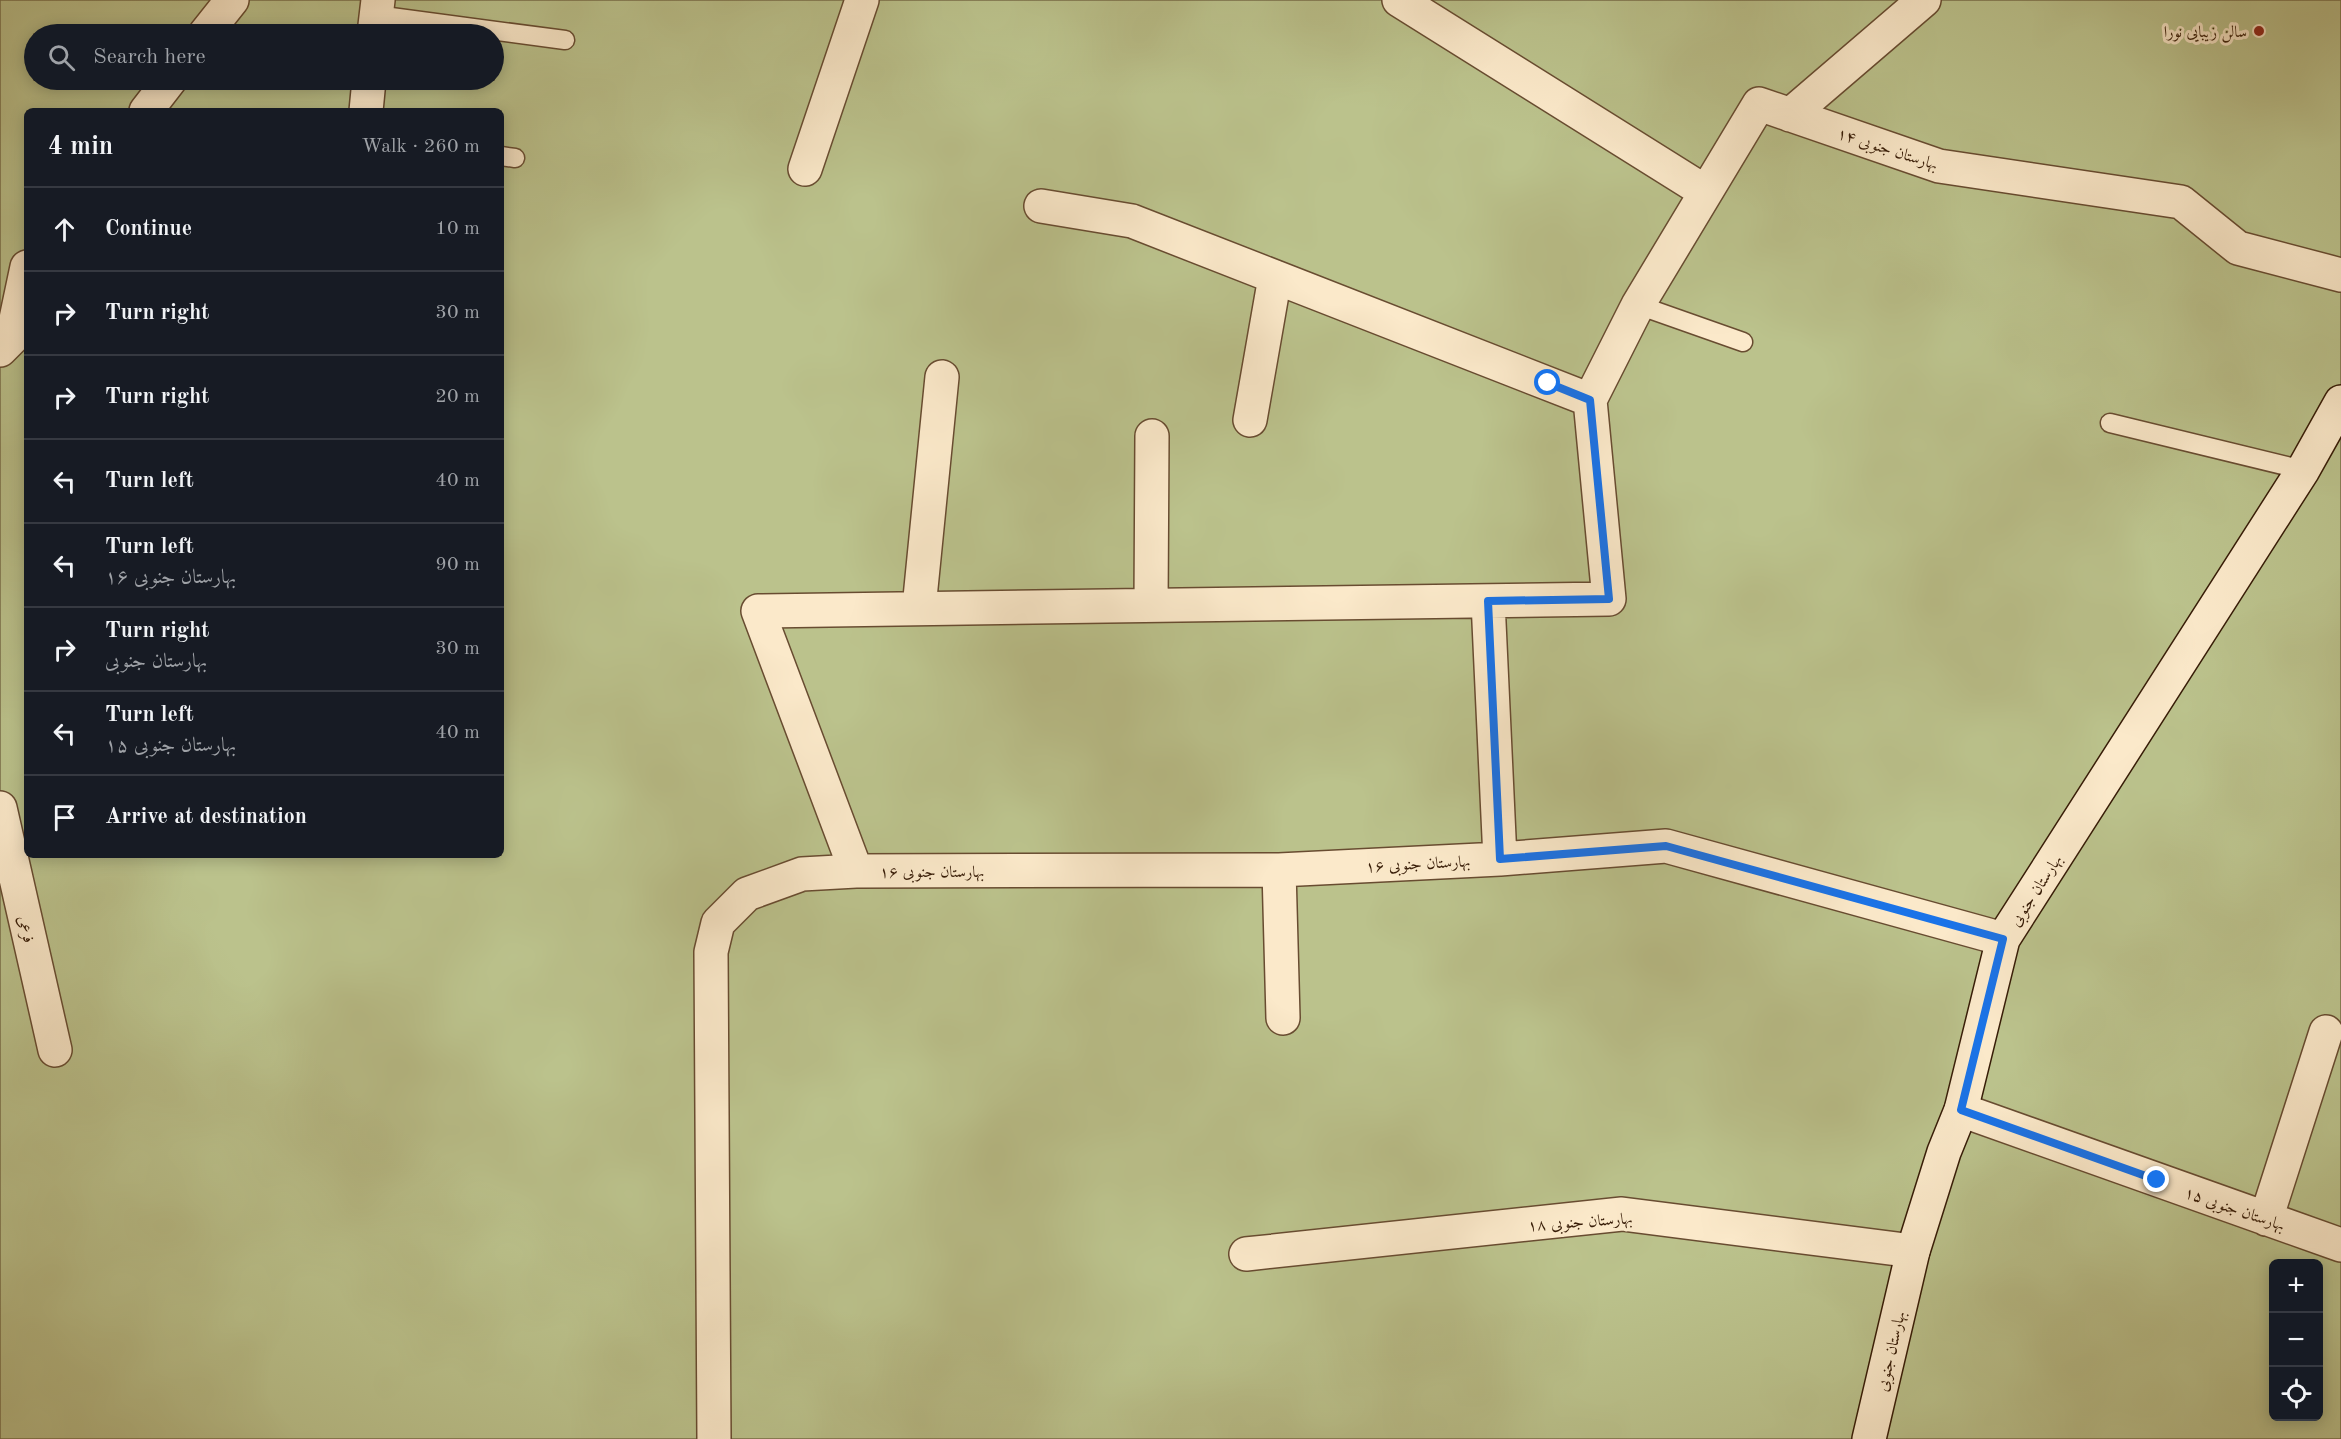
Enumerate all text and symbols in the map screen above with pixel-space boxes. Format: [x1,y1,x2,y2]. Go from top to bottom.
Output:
search box [24,24,504,90]
marker: سالن زیبایی نورا [2252,24,2266,38]
place label: سالن زیبایی نورا [2164,25,2247,43]
icon: search [45,41,78,74]
text: Search here [93,46,206,68]
street label: بهارستان جنوبی ۱۴ [1834,126,1940,176]
text: 4 min [48,134,113,160]
text: Walk · 260 m [361,137,480,157]
icon: ahead [48,213,81,246]
text: Continue [105,218,192,240]
text: 10 m [435,219,480,239]
icon: right [48,297,81,330]
text: Turn right [105,302,209,324]
text: 30 m [435,303,480,323]
route start [1534,369,1560,395]
icon: right [48,381,81,414]
text: Turn right [105,386,209,408]
text: 20 m [435,387,480,407]
icon: left [48,465,81,498]
text: Turn left [105,470,194,492]
text: 40 m [435,471,480,491]
text: Turn left [105,536,194,558]
icon: left [48,549,81,582]
text: 90 m [435,555,480,575]
text: بهارستان جنوبی ۱۶ [105,568,236,588]
text: Turn right [105,620,209,642]
icon: right [48,633,81,666]
text: 30 m [435,639,480,659]
text: بهارستان جنوبی [105,652,207,672]
text: Turn left [105,704,194,726]
icon: left [48,717,81,750]
text: 40 m [435,723,480,743]
text: بهارستان جنوبی ۱۵ [105,736,236,756]
icon: arrive [48,801,81,834]
text: Arrive at destination [105,806,307,828]
street label: بهارستان جنوبی [2008,852,2067,931]
street label: بهارستان جنوبی ۱۶ [1365,854,1471,878]
street label: بهارستان جنوبی ۱۶ [879,865,985,883]
street label: فرعی [13,914,36,945]
route end [2143,1166,2169,1192]
street label: بهارستان جنوبی ۱۵ [2181,1185,2287,1236]
street label: بهارستان جنوبی ۱۸ [1527,1211,1633,1237]
map controls [2269,1259,2323,1421]
button: + [2269,1259,2323,1313]
street label: بهارستان جنوبی [1875,1310,1911,1394]
button: − [2269,1313,2323,1367]
button: locate [2269,1367,2323,1421]

